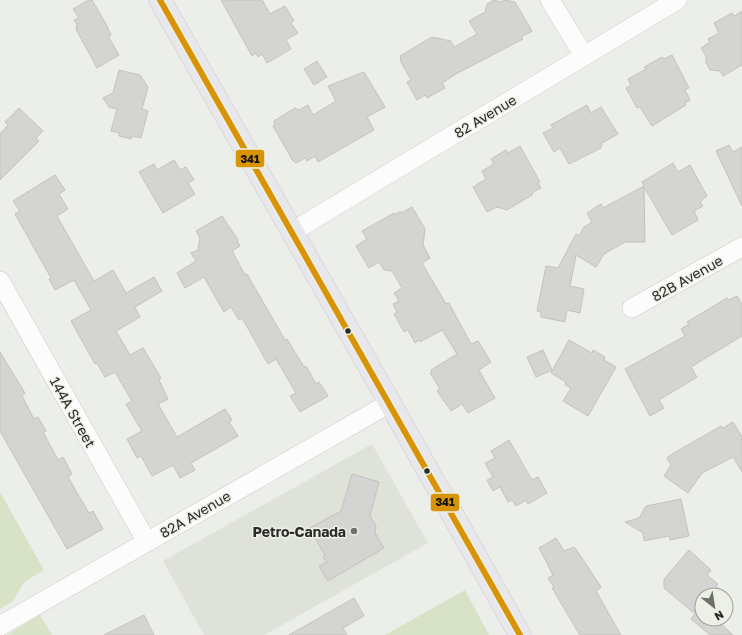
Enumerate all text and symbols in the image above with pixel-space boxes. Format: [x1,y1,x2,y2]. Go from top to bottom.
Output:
street label: 82 Avenue [451,91,519,141]
line badge: 341 [235,149,265,168]
text: 341 [240,152,260,165]
street label: 82B Avenue [648,251,726,305]
unlabelled marker [343,326,353,336]
street label: 144A Street [47,374,99,450]
unlabelled marker [422,466,432,476]
street label: 82A Avenue [157,487,233,541]
line badge: 341 [430,493,460,512]
text: 341 [435,495,455,508]
place label: Petro-Canada [253,523,346,540]
marker: Petro-Canada [349,526,359,536]
north arrow [694,587,734,627]
text: N [712,608,726,624]

